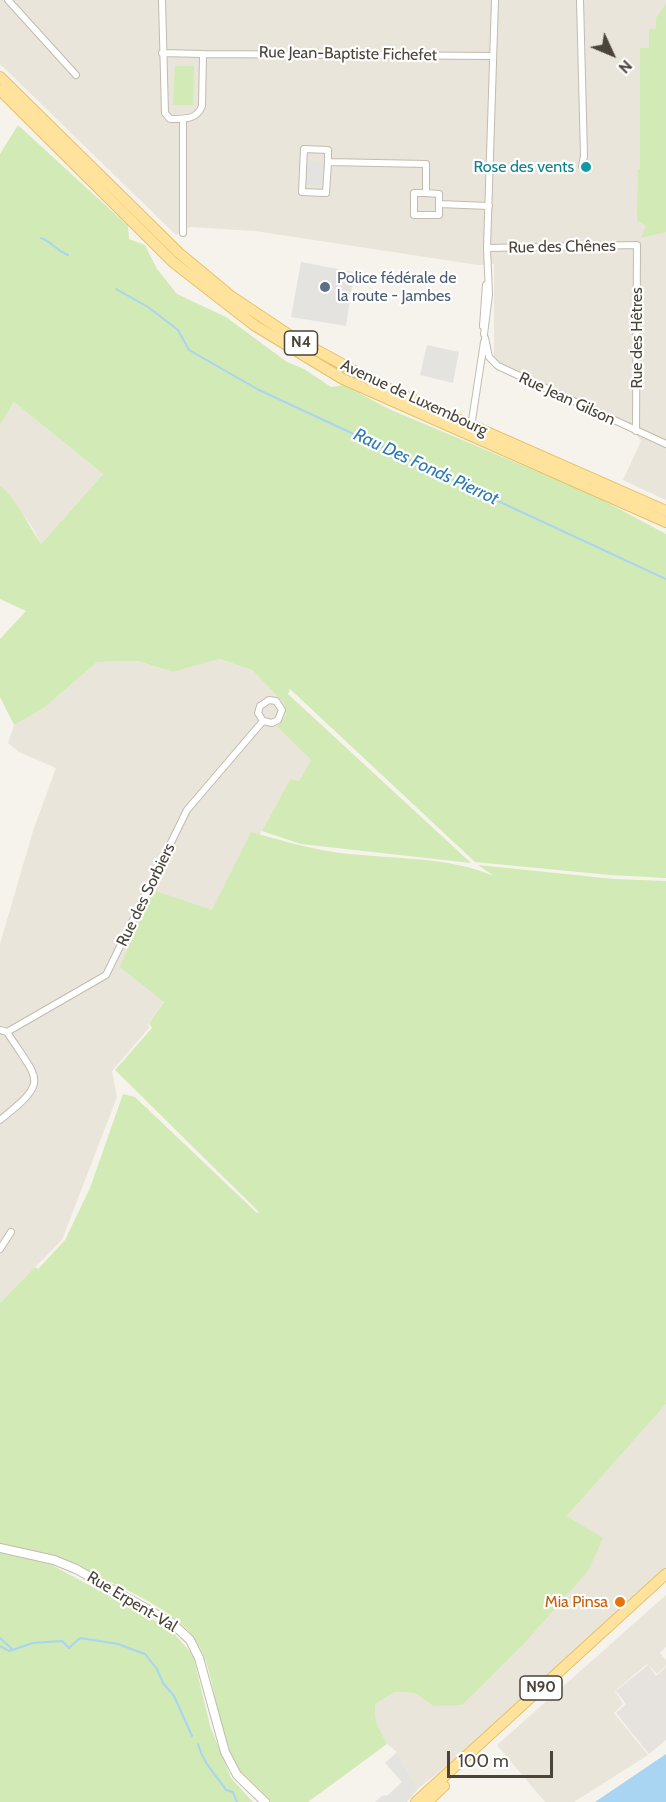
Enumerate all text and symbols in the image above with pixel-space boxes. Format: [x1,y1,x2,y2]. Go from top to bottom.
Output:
north arrow [582,24,642,84]
street label: Rue Jean-Baptiste Fichefet [259,43,437,65]
text: N [615,56,636,78]
place label: Rose des vents [473,157,574,177]
marker: Rose des vents [579,160,593,174]
street label: Rue des Chênes [508,236,616,258]
place label: Police fédérale de la route - Jambes [337,268,456,306]
marker: Police fédérale de la route - Jambes [318,280,332,294]
street label: Rue des Hêtres [627,287,647,389]
road number: N4 [284,331,318,355]
street label: Avenue de Luxembourg [338,356,490,440]
street label: Rue Jean Gilson [516,368,618,430]
water label: Rau Des Fonds Pierrot [350,424,502,510]
street label: Rue des Sorbiers [113,840,179,950]
street label: Rue Erpent-Val [83,1568,181,1636]
place label: Mia Pinsa [545,1592,608,1612]
marker: Mia Pinsa [613,1595,627,1609]
road number: N90 [520,1676,562,1700]
scale bar [450,1739,556,1777]
text: 100 m [458,1750,509,1772]

